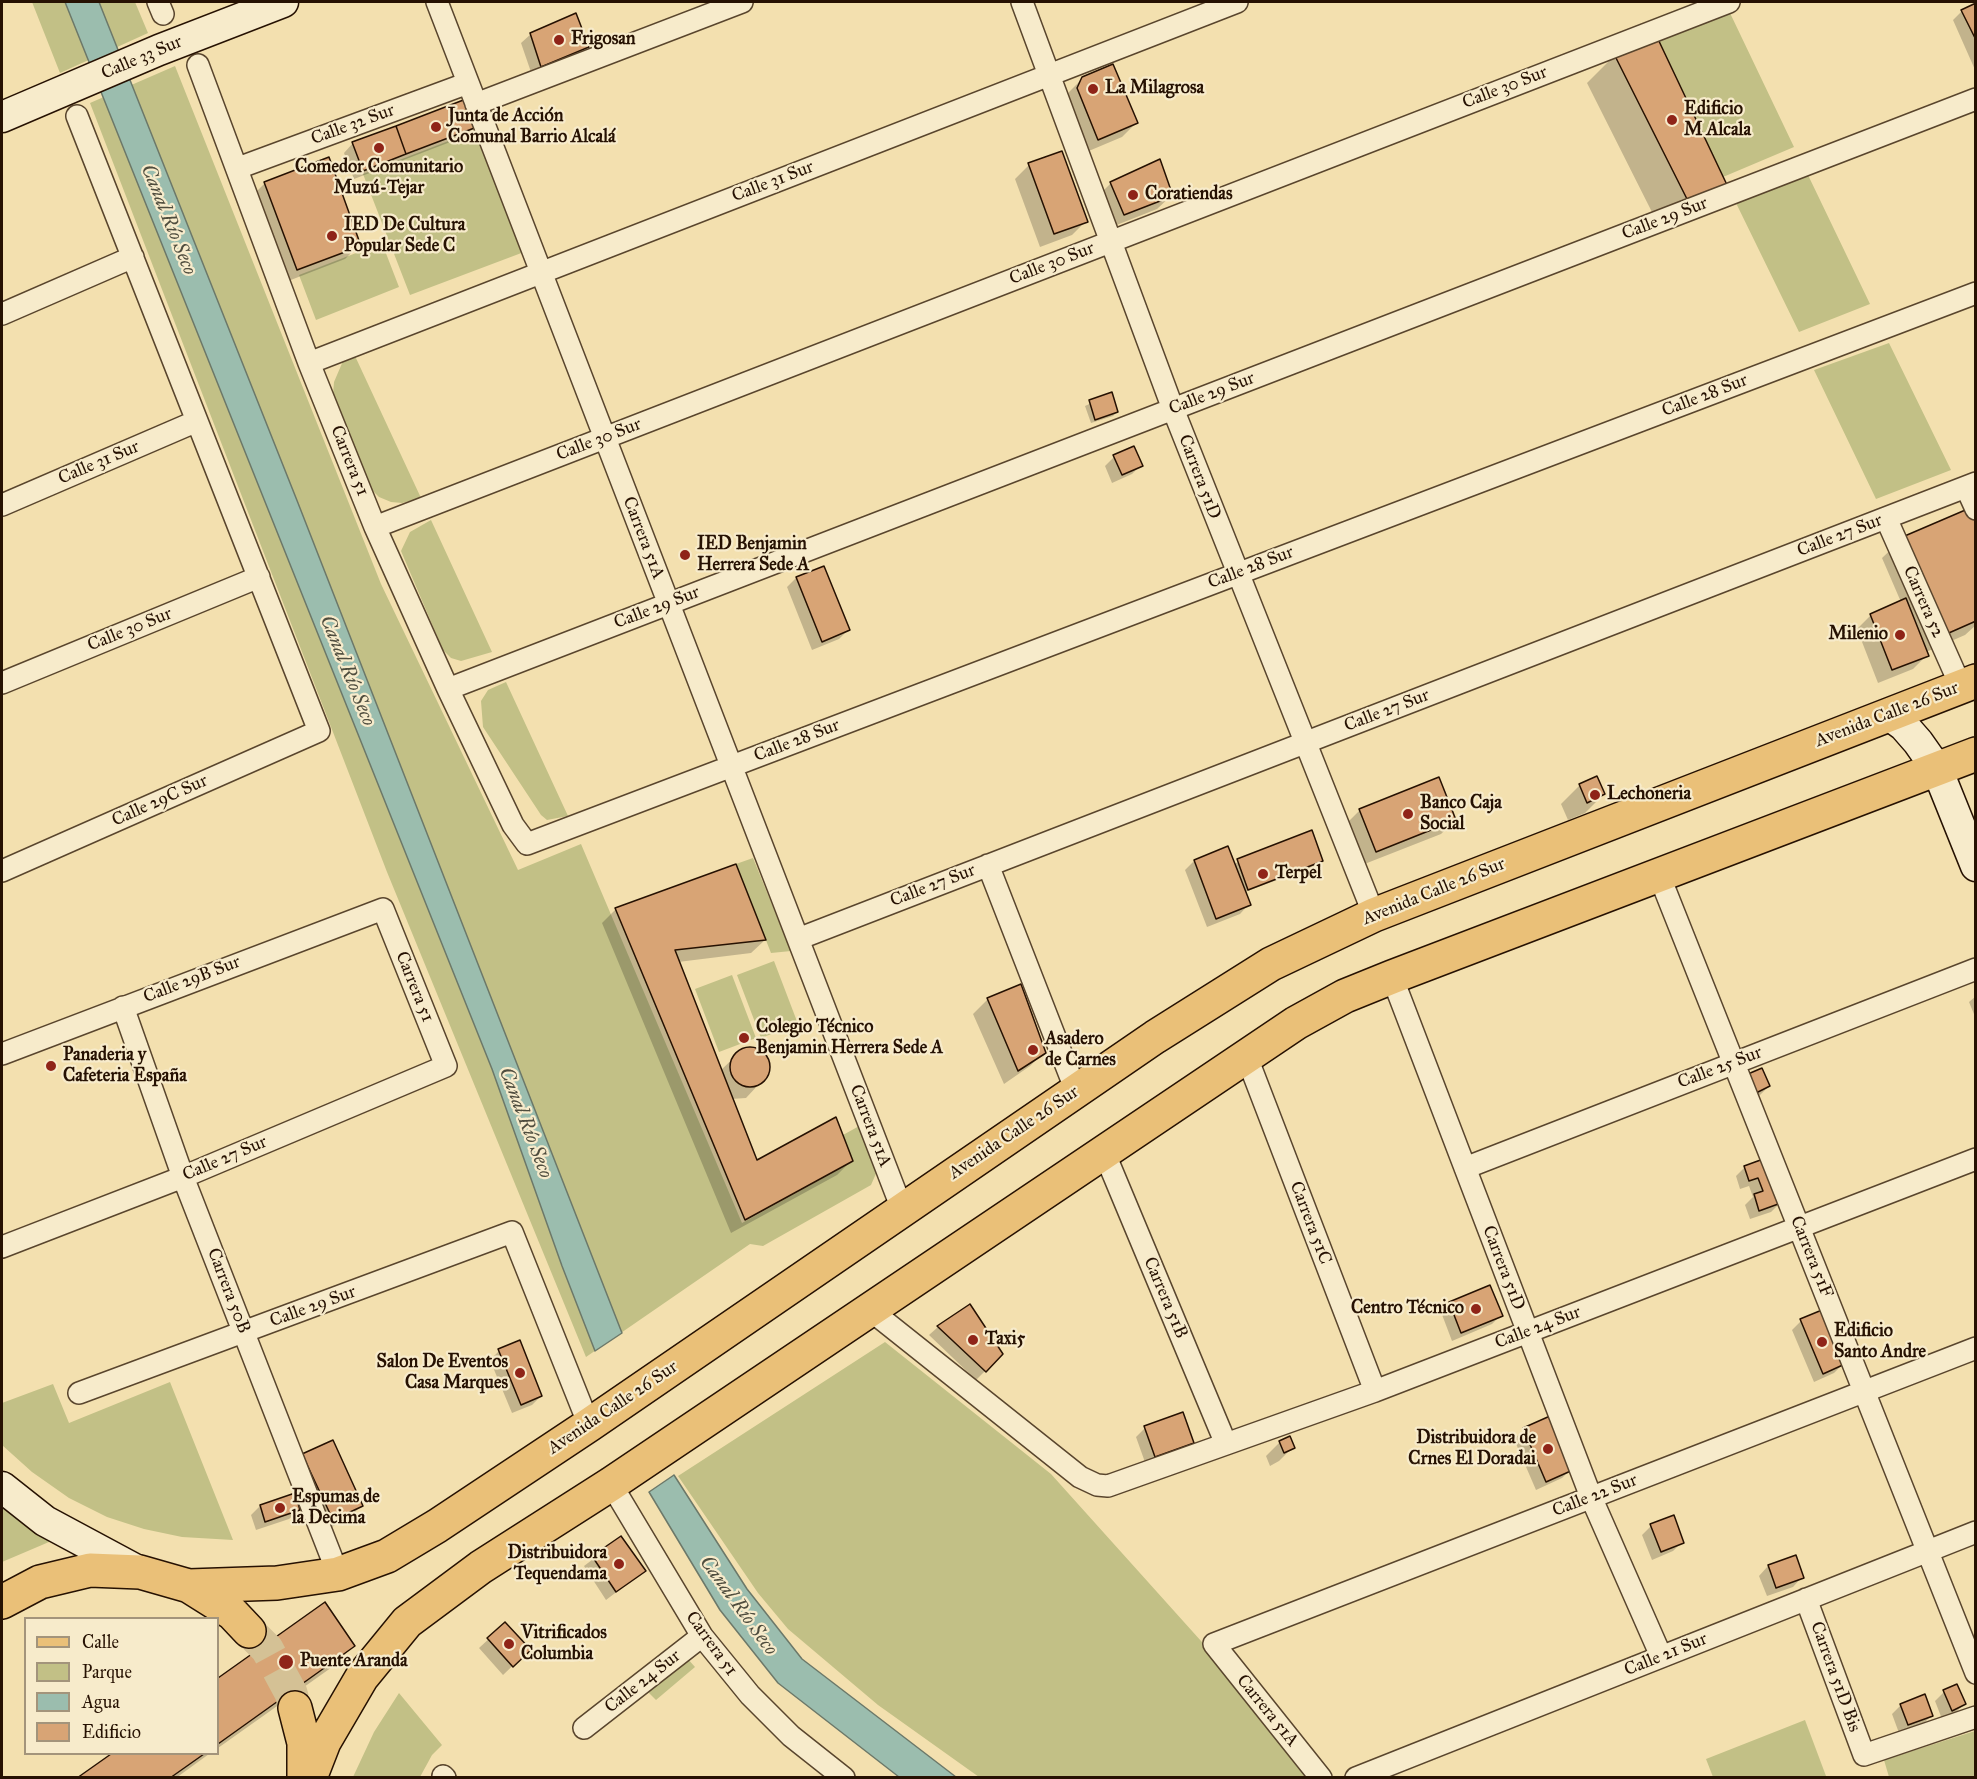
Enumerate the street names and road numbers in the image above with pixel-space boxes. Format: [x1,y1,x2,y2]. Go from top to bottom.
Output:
street label: Calle 33 Sur [98,31,186,85]
street label: Calle 30 Sur [1460,62,1550,114]
street label: Calle 32 Sur [308,100,398,150]
street label: Calle 31 Sur [729,157,817,207]
street label: Calle 29 Sur [1619,193,1711,245]
street label: Calle 30 Sur [1007,238,1097,290]
street label: Calle 29 Sur [1166,368,1258,420]
street label: Calle 28 Sur [1659,370,1751,422]
street label: Calle 30 Sur [554,414,644,466]
street label: Carrera 51 [325,422,373,500]
street label: Carrera 51D [1173,432,1225,522]
street label: Calle 31 Sur [55,436,143,490]
street label: Carrera 51A [617,494,669,582]
street label: Calle 27 Sur [1794,510,1886,562]
street label: Calle 28 Sur [1205,542,1297,594]
street label: Carrera 52 [1898,563,1948,641]
street label: Calle 29 Sur [611,582,703,634]
street label: Calle 30 Sur [85,603,175,657]
street label: Avenida Calle 26 Sur [1812,678,1962,752]
street label: Calle 27 Sur [1341,685,1433,737]
street label: Calle 28 Sur [751,715,843,767]
street label: Calle 29C Sur [109,770,211,832]
street label: Avenida Calle 26 Sur [1359,854,1509,930]
street label: Calle 27 Sur [887,860,979,912]
street label: Carrera 51 [390,948,438,1026]
street label: Calle 29B Sur [141,952,243,1008]
street label: Calle 25 Sur [1675,1042,1765,1094]
street label: Carrera 51A [844,1082,896,1170]
street label: Avenida Calle 26 Sur [945,1082,1083,1184]
street label: Calle 27 Sur [180,1132,270,1186]
street label: Carrera 51C [1284,1179,1336,1267]
street label: Carrera 51F [1785,1213,1837,1301]
street label: Carrera 51D [1477,1223,1529,1313]
street label: Carrera 50B [202,1245,254,1337]
street label: Carrera 51B [1138,1254,1192,1342]
street label: Calle 29 Sur [267,1281,359,1333]
street label: Calle 24 Sur [1492,1302,1584,1354]
street label: Avenida Calle 26 Sur [544,1357,682,1459]
street label: Calle 22 Sur [1550,1470,1640,1522]
street label: Carrera 51 [680,1608,742,1680]
street label: Carrera 51D Bis [1805,1619,1865,1735]
street label: Calle 21 Sur [1621,1629,1711,1681]
street label: Calle 24 Sur [601,1646,685,1718]
street label: Carrera 51A [1231,1671,1303,1751]

